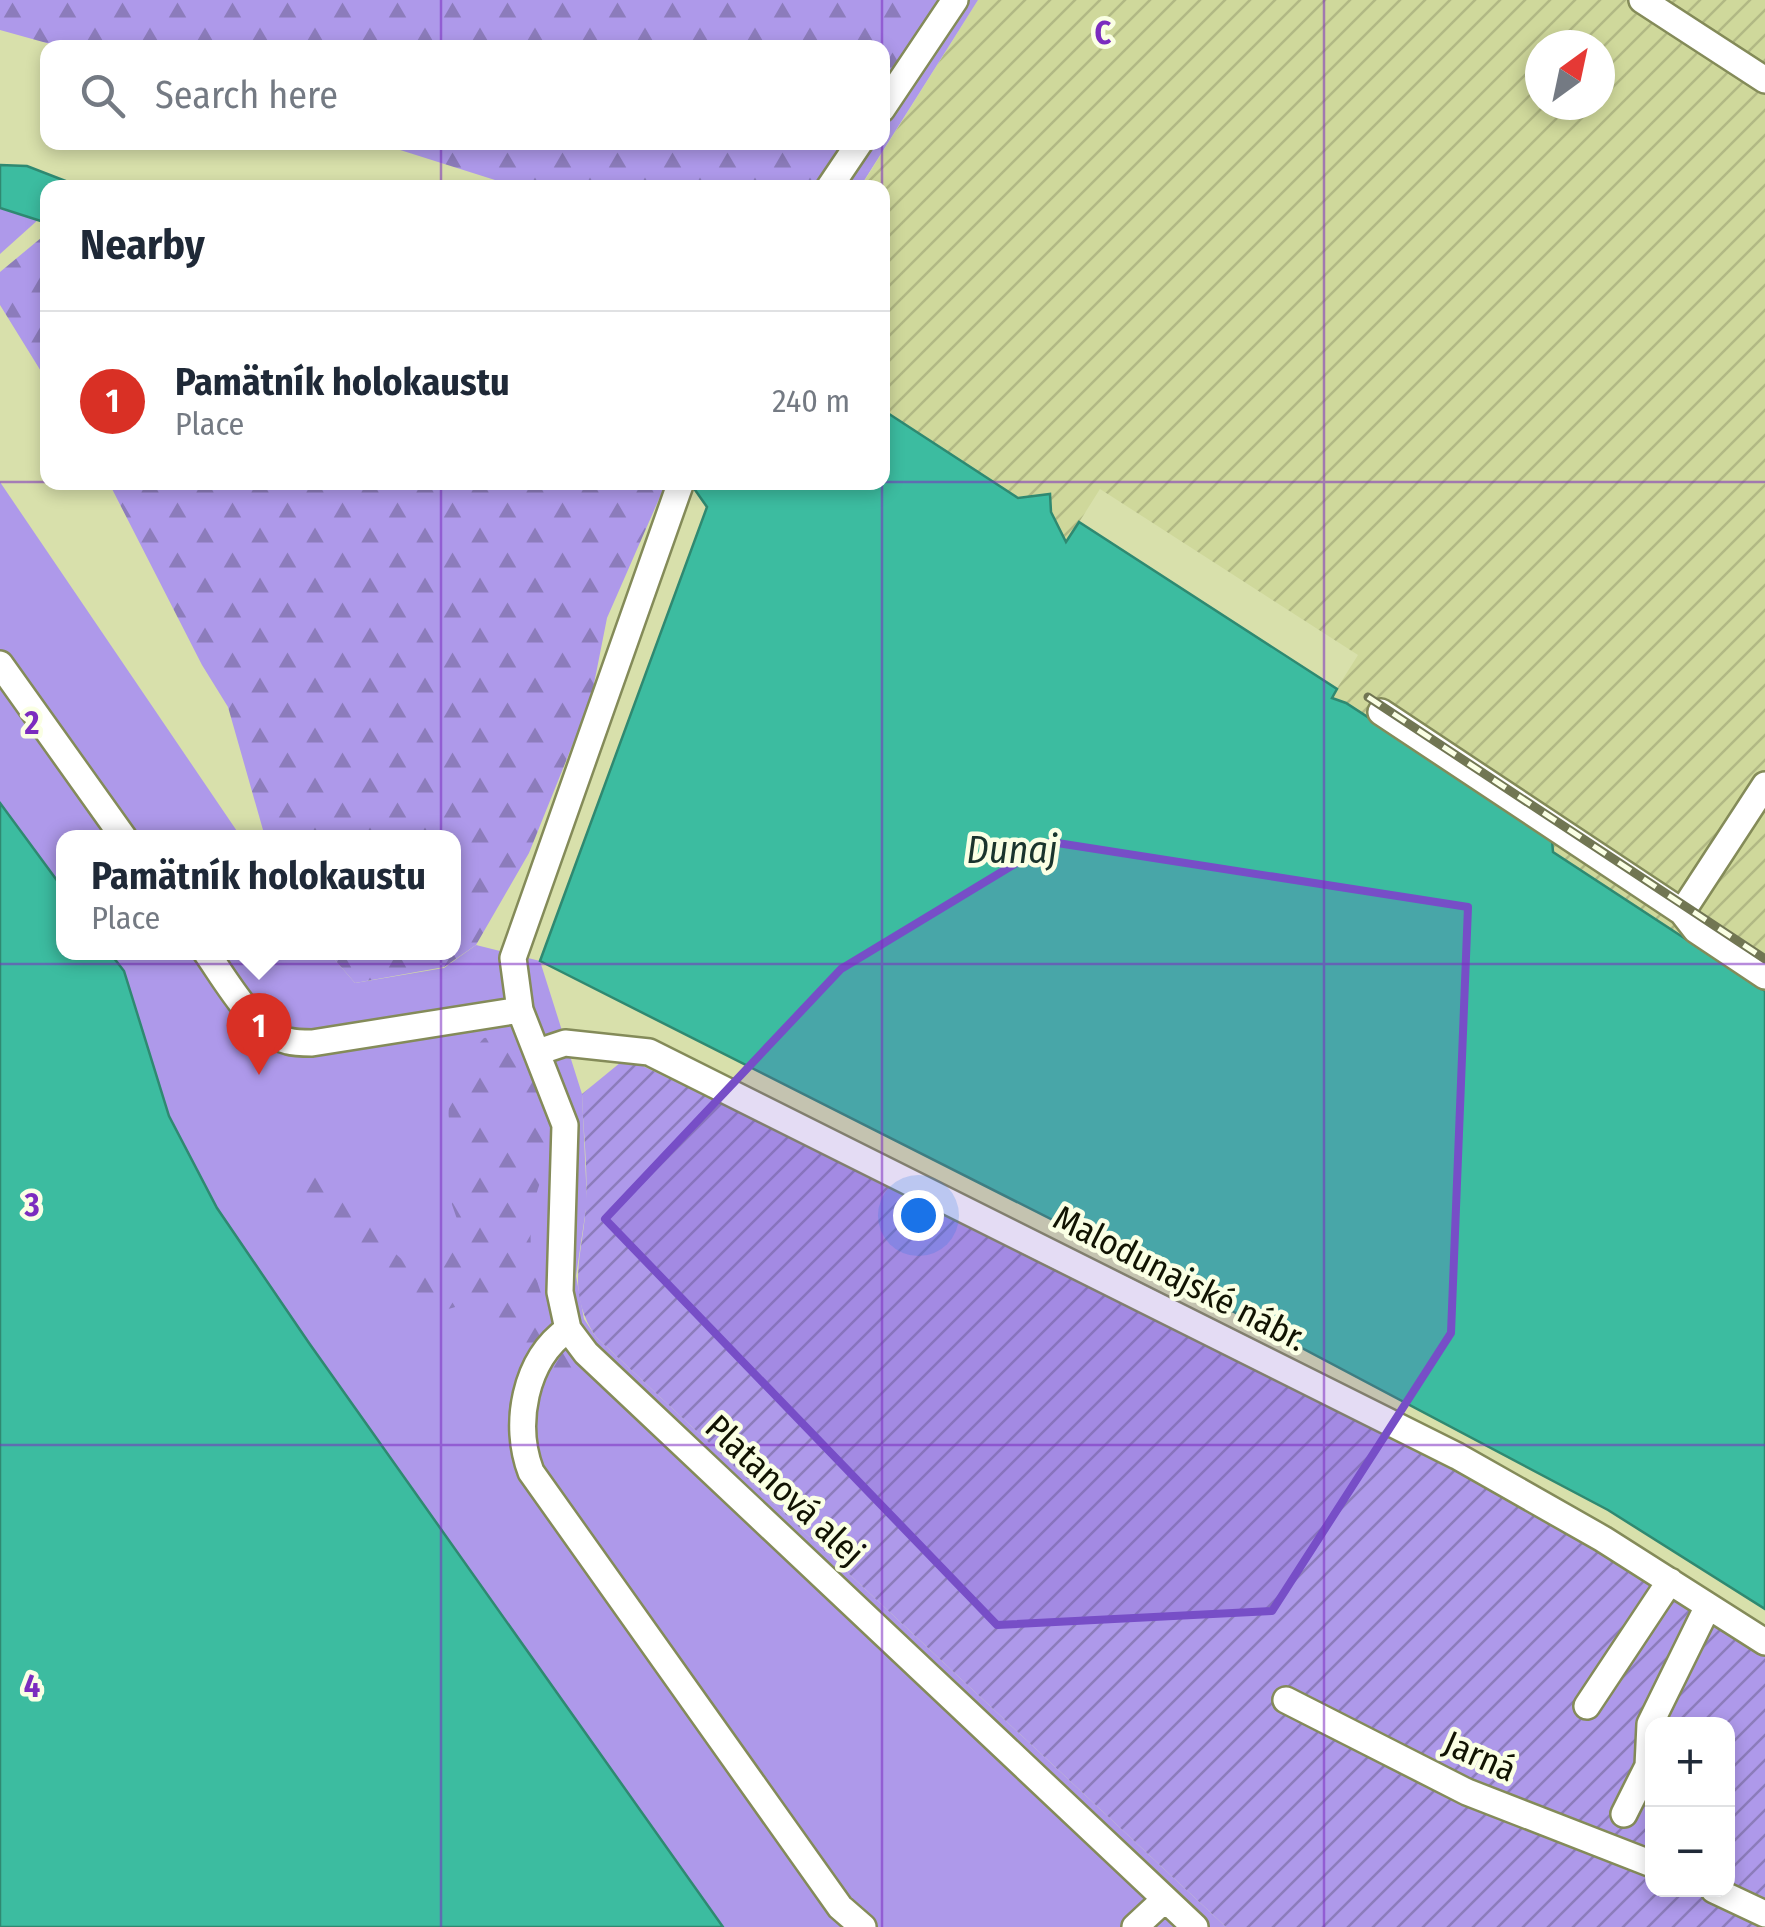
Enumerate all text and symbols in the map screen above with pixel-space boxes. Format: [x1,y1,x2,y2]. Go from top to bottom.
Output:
text: C [1095,14,1112,52]
north arrow [1525,30,1615,120]
search box [40,40,890,150]
icon: search [75,68,130,123]
text: Search here [155,72,338,118]
text: Nearby [80,220,205,270]
text: Pamätník holokaustu [175,359,510,405]
text: 1 [106,382,119,420]
text: 240 m [772,382,850,420]
text: Place [175,405,244,443]
text: 2 [24,704,40,742]
water label: Dunaj [966,827,1058,873]
popup [56,830,461,960]
text: Pamätník holokaustu [91,853,426,899]
text: Place [91,899,160,937]
pin: 1 [226,992,292,1075]
text: 3 [23,1186,40,1224]
your location [893,1190,944,1241]
street label: Malodunajské nábr. [1047,1196,1313,1360]
street label: Platanová alej [697,1406,873,1574]
text: 4 [24,1667,40,1705]
map controls [1645,1717,1735,1897]
button: + [1645,1717,1735,1807]
street label: Jarná [1437,1722,1523,1790]
button: − [1645,1807,1735,1897]

